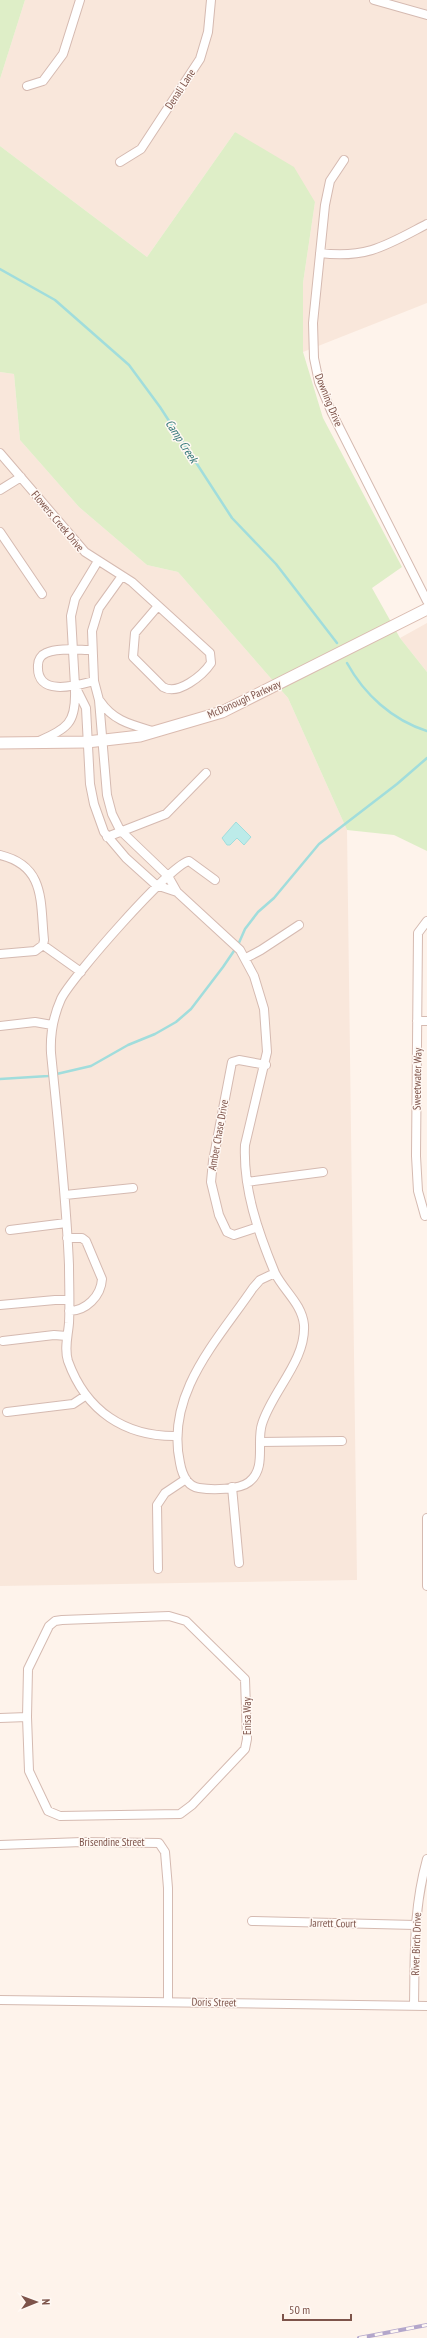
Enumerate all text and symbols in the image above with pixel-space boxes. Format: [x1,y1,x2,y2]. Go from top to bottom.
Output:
street label: Denali Lane [162,66,198,112]
street label: Downing Drive [312,371,346,429]
water label: Camp Creek [162,416,202,467]
street label: Flowers Creek Drive [29,488,88,555]
street label: McDonough Parkway [205,676,284,721]
street label: Sweetwater Way [409,1047,425,1110]
street label: Amber Chase Drive [205,1098,231,1172]
street label: Enisa Way [240,1696,254,1735]
street label: Brisendine Street [79,1835,145,1849]
street label: River Birch Drive [408,1912,424,1976]
street label: Jarrett Court [309,1916,356,1930]
street label: Doris Street [192,1995,236,2009]
north arrow [16,2282,56,2322]
scale bar [283,2296,351,2322]
text: N [39,2299,53,2305]
text: 50 m [289,2302,310,2317]

